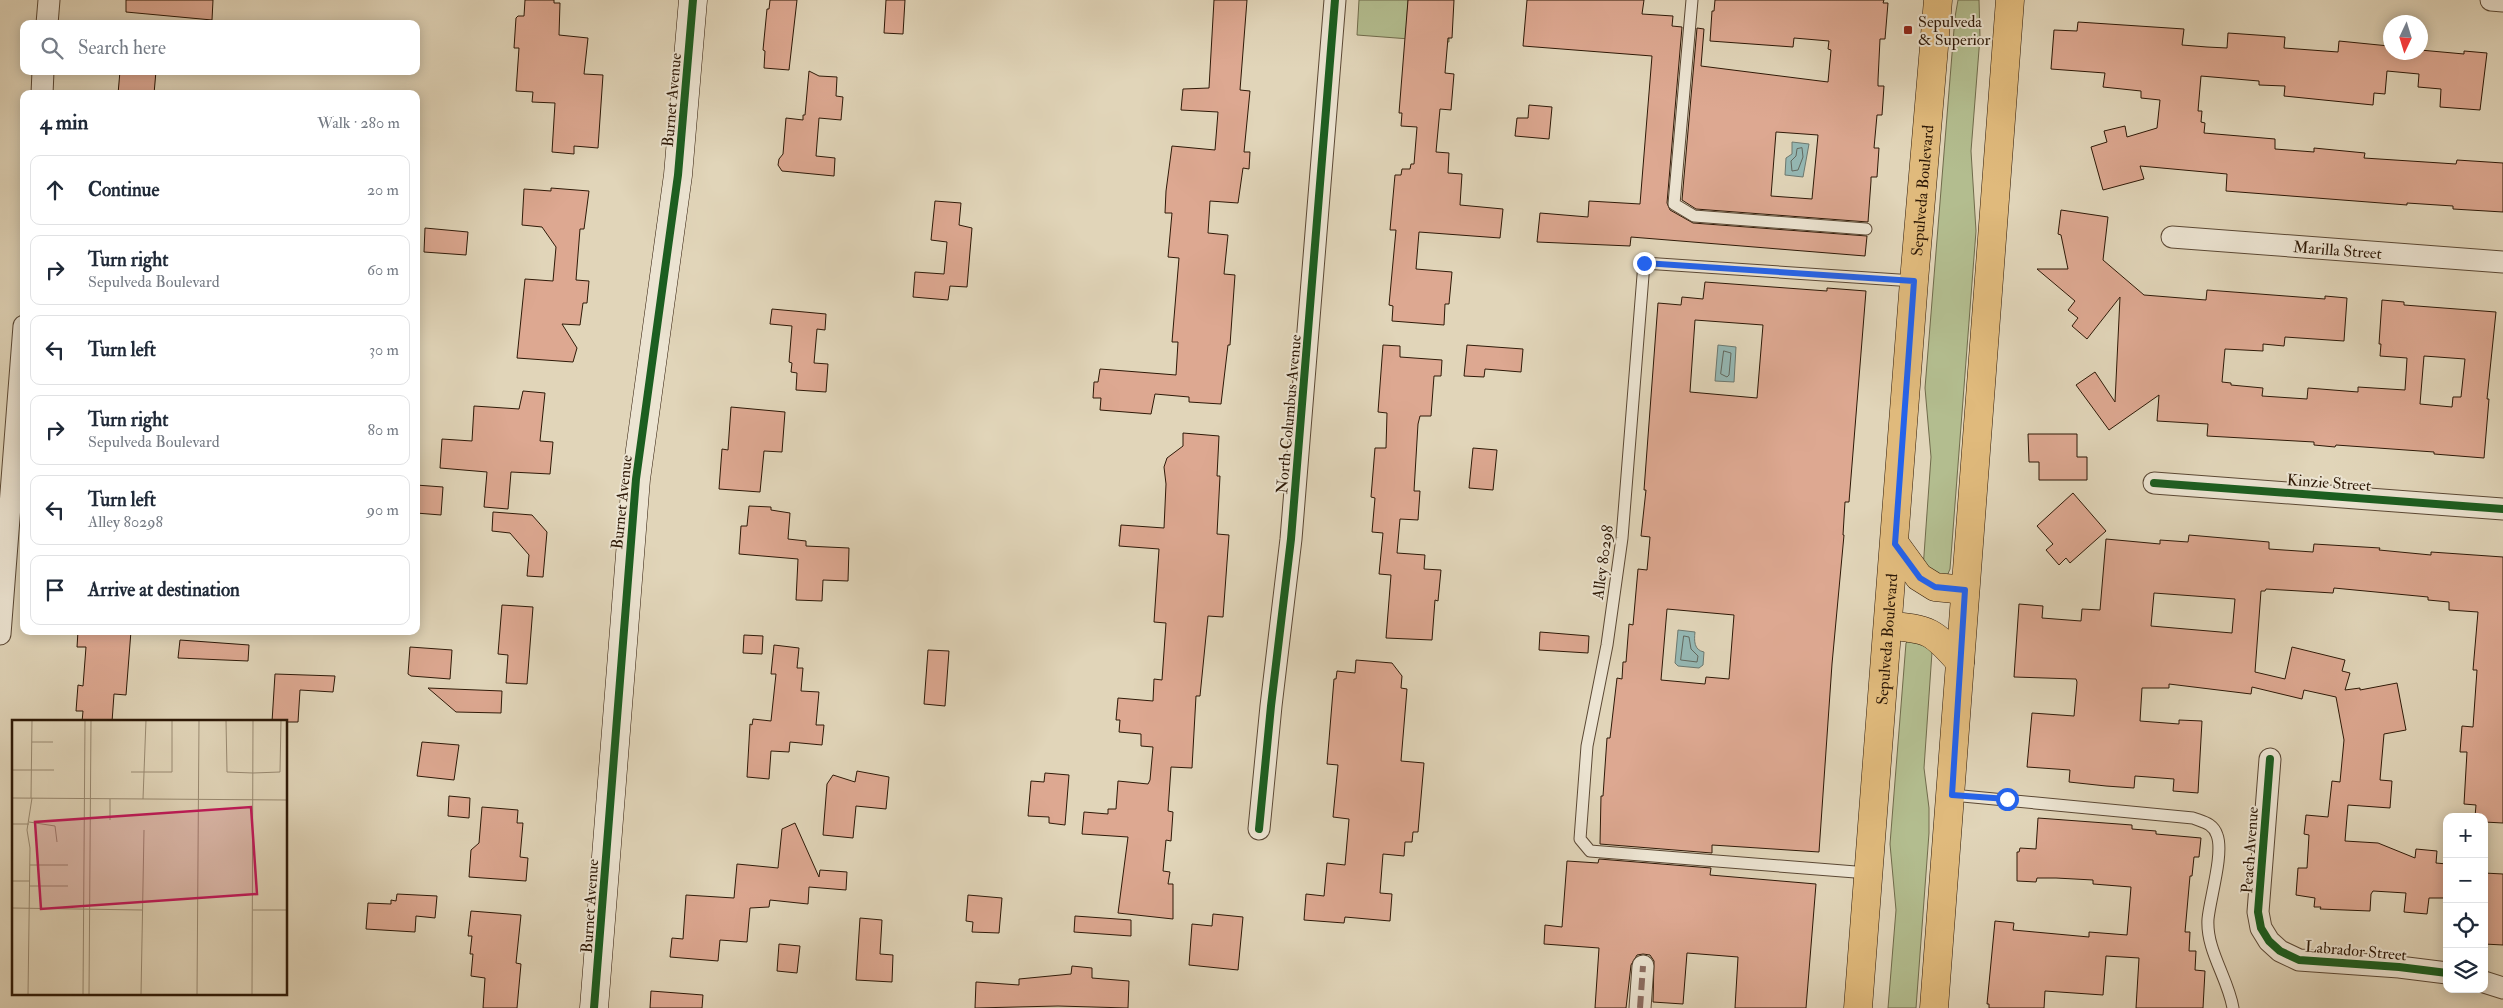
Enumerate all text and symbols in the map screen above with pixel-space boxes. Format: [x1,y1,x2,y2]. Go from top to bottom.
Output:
place label: Sepulveda & Superior [1918,12,1990,51]
north arrow [2383,15,2428,60]
search box [20,20,420,75]
marker: Sepulveda & Superior [1902,24,1914,36]
icon: search [38,34,66,62]
text: Search here [78,36,166,60]
street label: Burnet Avenue [658,52,686,148]
text: 4 min [40,109,88,136]
text: Walk · 280 m [317,113,400,133]
street label: Sepulveda Boulevard [1907,124,1938,257]
icon: ahead [41,176,69,204]
text: Continue [88,178,159,202]
text: 20 m [367,180,399,200]
street label: Marilla Street [2292,237,2383,264]
text: Turn right [88,248,168,272]
route end [1633,252,1656,275]
icon: right [41,256,69,284]
text: 60 m [367,260,399,280]
text: Sepulveda Boulevard [88,272,220,292]
street label: North Columbus Avenue [1272,333,1306,495]
icon: left [41,336,69,364]
text: Turn left [88,338,156,362]
text: 30 m [369,340,399,360]
text: Turn right [88,408,168,432]
icon: right [41,416,69,444]
text: 80 m [368,420,399,440]
text: Sepulveda Boulevard [88,432,220,452]
street label: Burnet Avenue [607,454,637,550]
street label: Kinzie Street [2286,470,2372,496]
text: Turn left [88,488,156,512]
icon: left [41,496,69,524]
text: 90 m [367,500,399,520]
text: Alley 80298 [88,512,163,532]
street label: Alley 80298 [1588,523,1618,602]
street label: Sepulveda Boulevard [1872,573,1902,706]
icon: arrive [41,576,69,604]
text: Arrive at destination [88,578,240,602]
inset map [12,720,288,996]
route start [1996,788,2019,811]
street label: Peach Avenue [2237,806,2263,894]
map controls [2443,813,2488,993]
button: + [2443,813,2488,858]
street label: Burnet Avenue [577,858,603,954]
button: − [2443,858,2488,903]
button: locate [2443,903,2488,948]
street label: Labrador Street [2304,937,2408,965]
button: layers [2443,948,2488,993]

